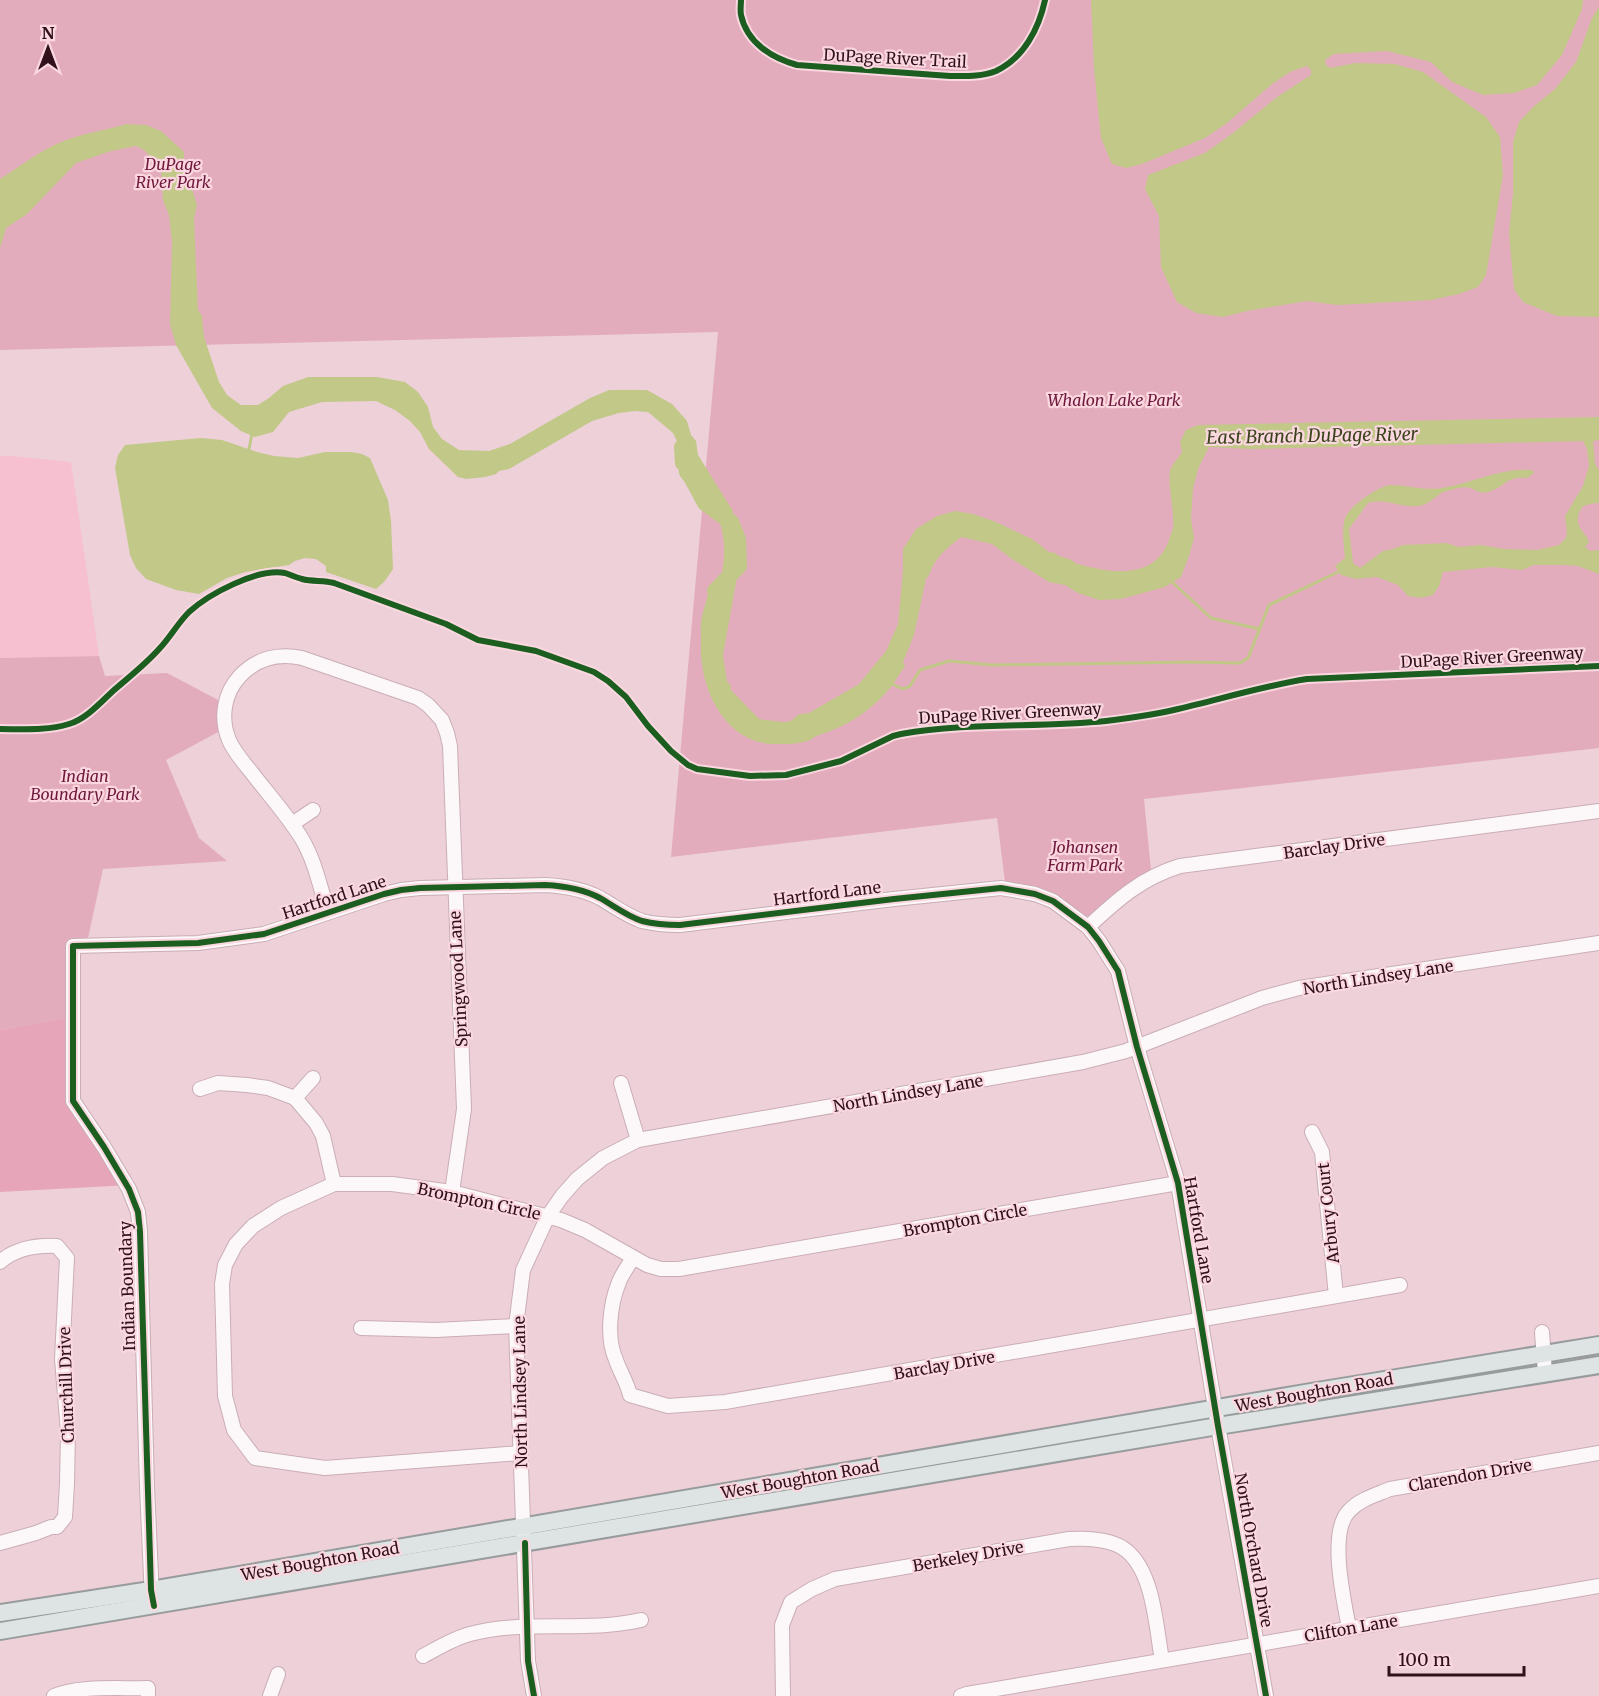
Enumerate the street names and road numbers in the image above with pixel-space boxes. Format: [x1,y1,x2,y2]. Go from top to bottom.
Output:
street label: DuPage River Trail [823,44,967,72]
street label: DuPage River Greenway [1400,642,1585,672]
street label: DuPage River Greenway [918,698,1103,728]
street label: Barclay Drive [1282,829,1386,863]
street label: Hartford Lane [279,871,389,923]
street label: Hartford Lane [772,876,882,910]
street label: Springwood Lane [444,910,472,1048]
street label: North Lindsey Lane [1301,955,1455,999]
street label: North Lindsey Lane [831,1070,985,1116]
street label: Arbury Court [1313,1161,1343,1265]
street label: Hartford Lane [1180,1175,1218,1285]
street label: Brompton Circle [416,1178,542,1224]
street label: Brompton Circle [902,1199,1028,1241]
street label: Indian Boundary [115,1220,139,1351]
street label: North Lindsey Lane [509,1316,531,1468]
street label: Churchill Drive [54,1327,78,1443]
street label: Barclay Drive [892,1346,996,1384]
street label: West Boughton Road [1232,1368,1395,1416]
street label: Clarendon Drive [1407,1454,1533,1496]
street label: West Boughton Road [718,1455,881,1503]
street label: North Orchard Drive [1231,1471,1277,1629]
street label: Berkeley Drive [911,1536,1025,1576]
street label: West Boughton Road [238,1537,401,1585]
street label: Clifton Lane [1303,1610,1399,1646]

